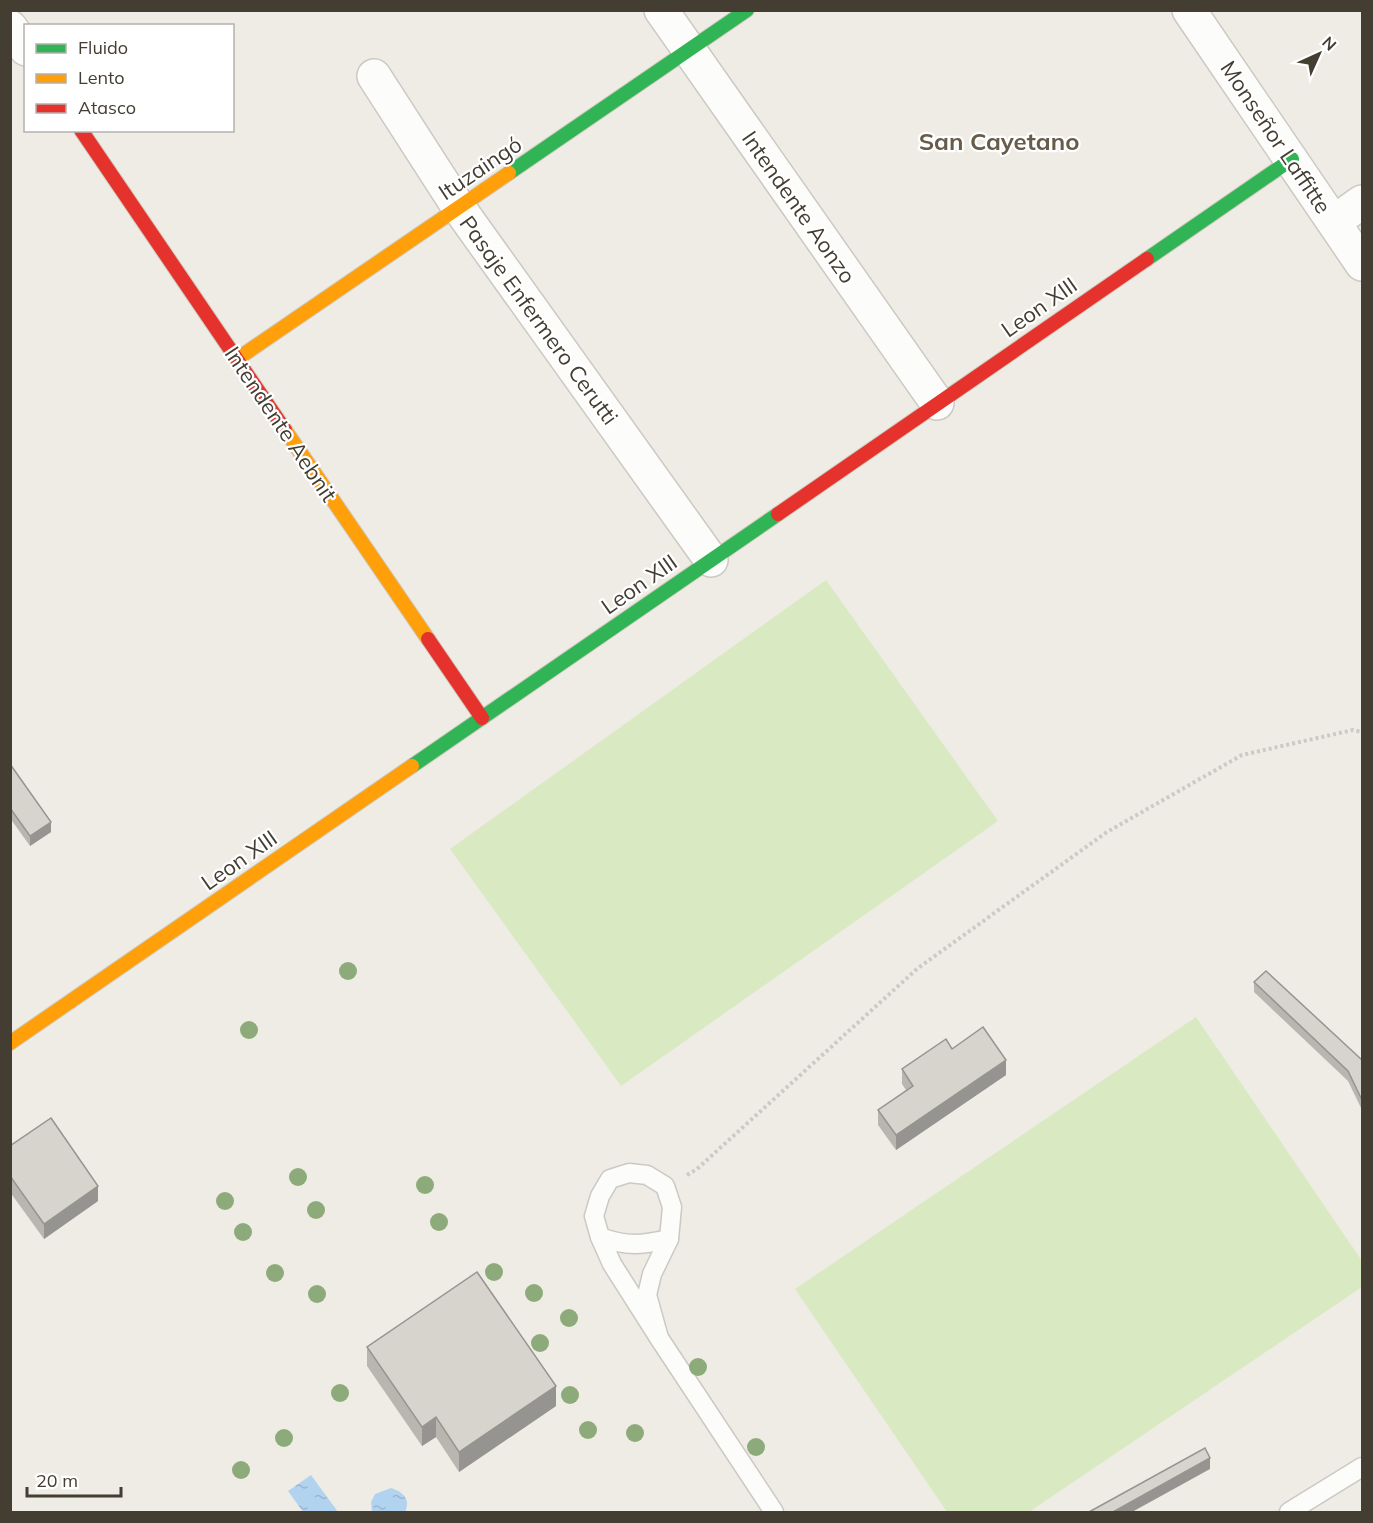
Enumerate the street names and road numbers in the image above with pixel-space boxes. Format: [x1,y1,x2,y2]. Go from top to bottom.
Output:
street label: Monseñor Laffitte [1215,55,1337,219]
street label: Intendente Aonzo [736,125,862,289]
street label: Ituzaingó [433,130,527,206]
street label: Pasaje Enfermero Cerutti [454,210,624,430]
street label: Leon XIII [996,271,1082,343]
street label: Intendente Aebnit [219,341,344,507]
street label: Leon XIII [596,548,682,620]
street label: Leon XIII [196,824,282,896]

